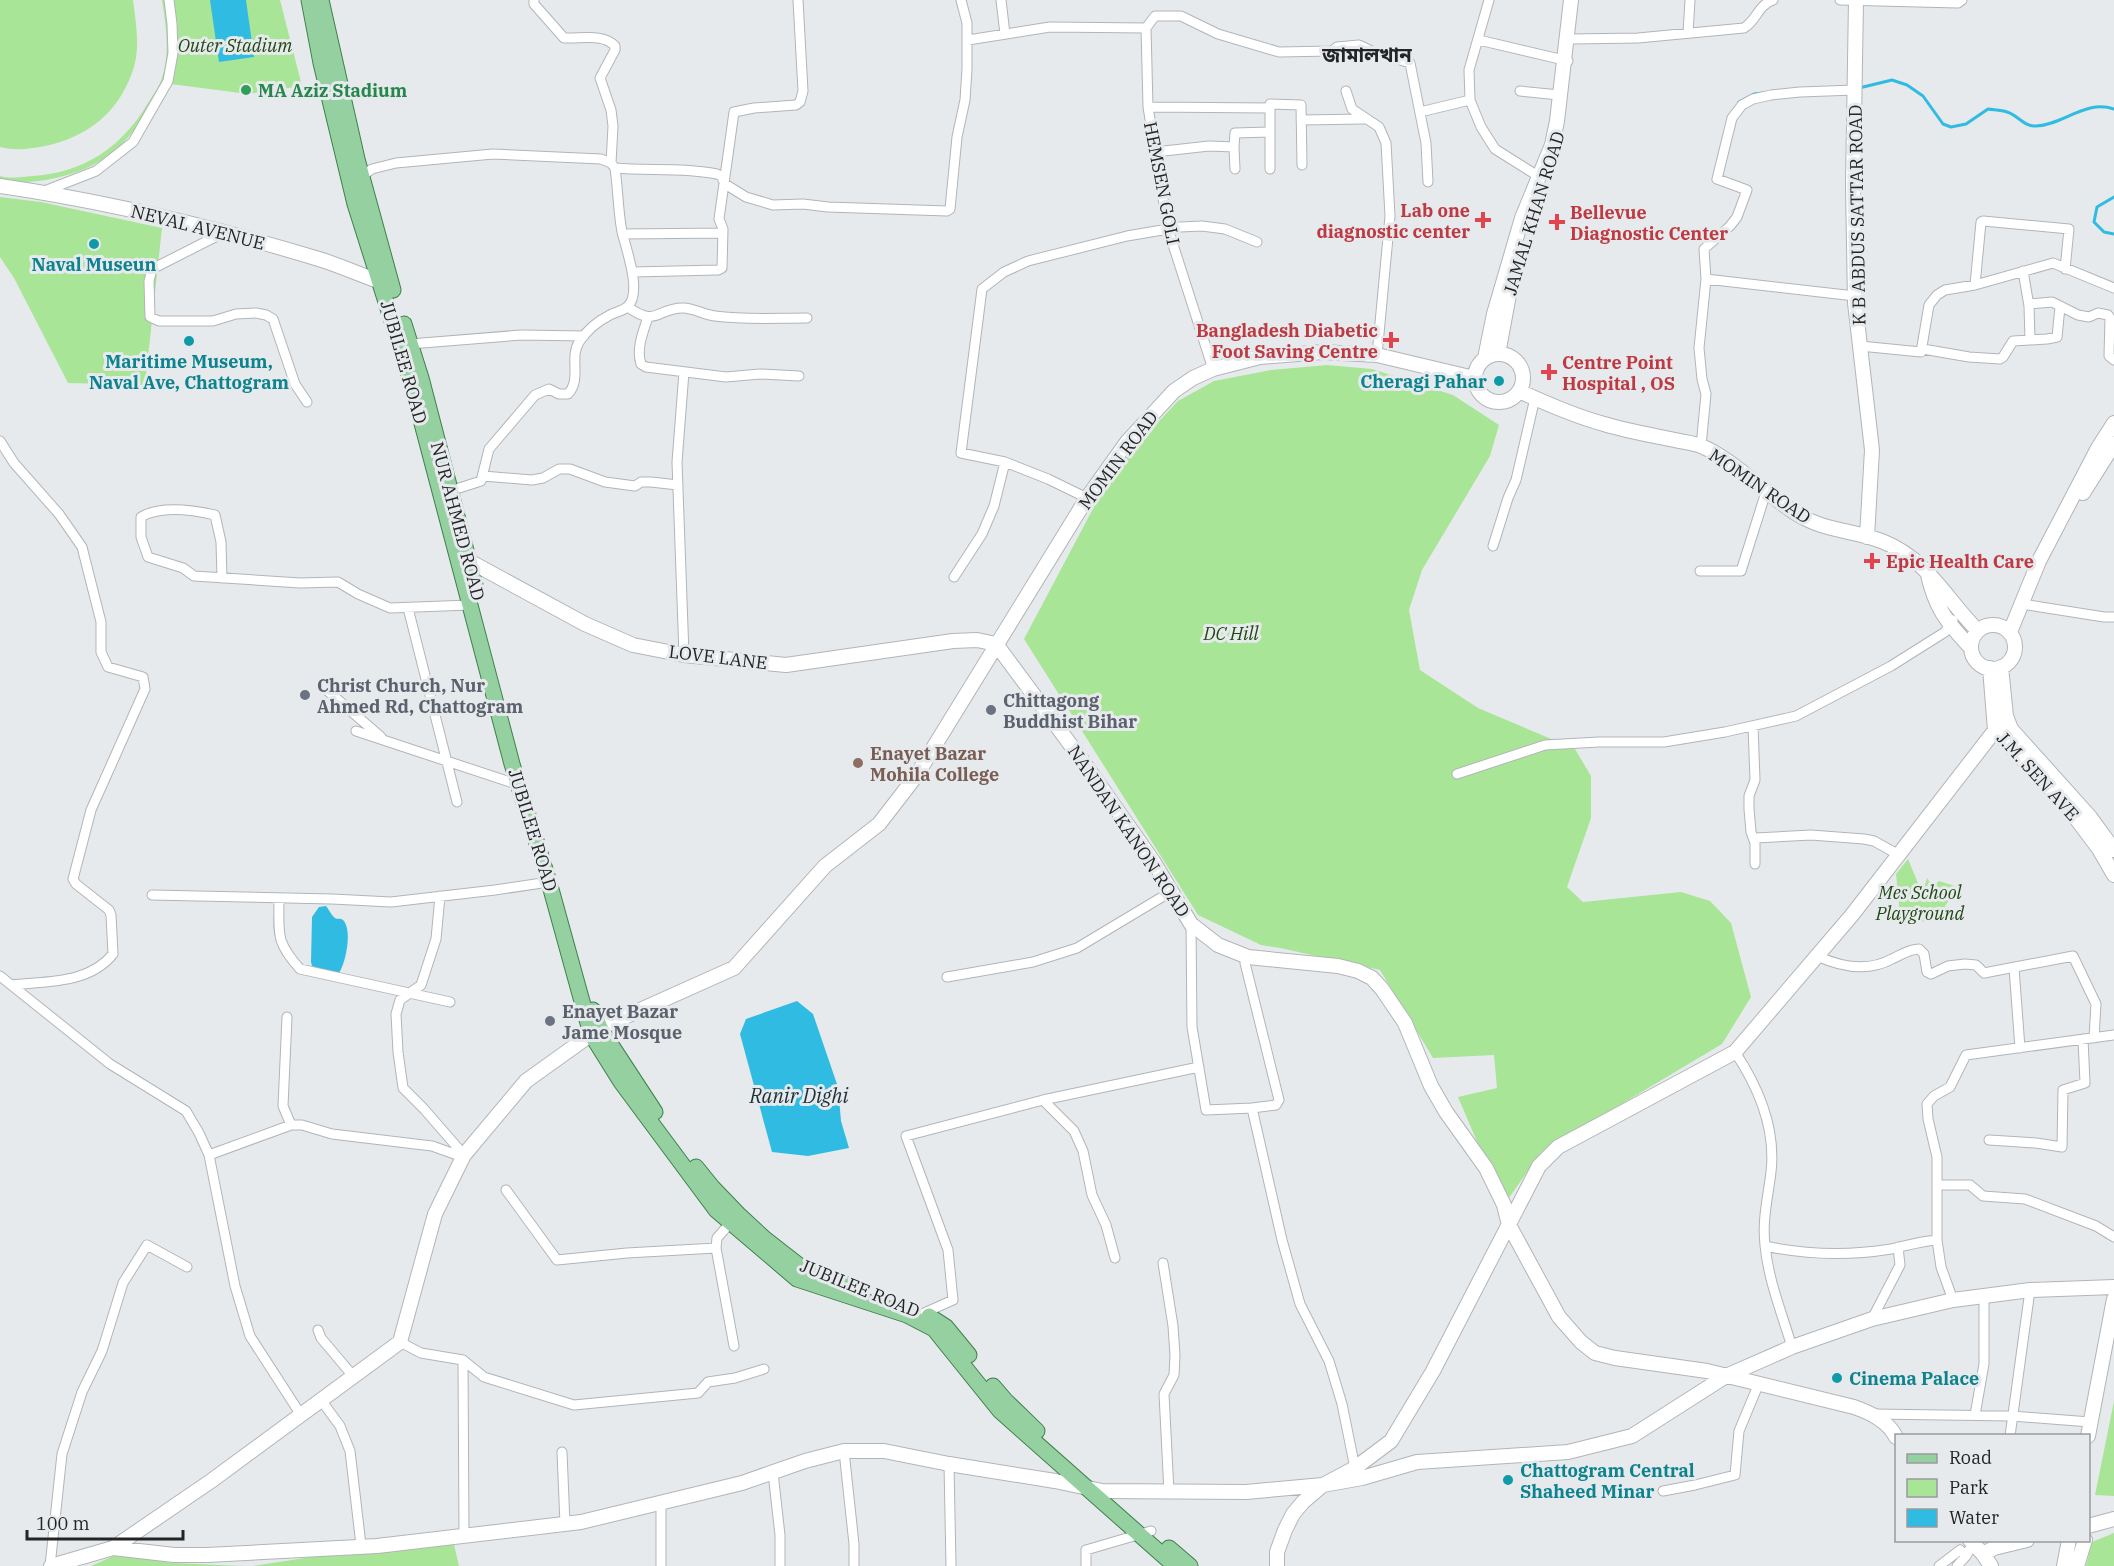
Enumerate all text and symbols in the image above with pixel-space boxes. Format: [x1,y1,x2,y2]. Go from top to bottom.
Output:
park label: Outer Stadium [178,34,292,57]
district label: জামালখান [1321,41,1412,68]
place label: MA Aziz Stadium [258,79,408,102]
marker: MA Aziz Stadium [239,83,253,97]
street label: K B ABDUS SATTAR ROAD [1844,104,1870,326]
street label: HEMSEN GOLI [1139,120,1185,246]
street label: JAMAL KHAN ROAD [1498,128,1570,298]
street label: NEVAL AVENUE [129,199,267,255]
place label: Lab one diagnostic center [1316,199,1470,243]
place label: Bellevue Diagnostic Center [1570,201,1728,245]
marker: Lab one diagnostic center [1474,211,1492,229]
marker: Bellevue Diagnostic Center [1548,213,1566,231]
marker: Naval Museun [87,237,101,251]
place label: Naval Museun [32,253,156,276]
street label: JUBILEE ROAD [375,298,433,426]
place label: Bangladesh Diabetic Foot Saving Centre [1196,319,1378,363]
marker: Bangladesh Diabetic Foot Saving Centre [1382,331,1400,349]
marker: Maritime Museum, Naval Ave, Chattogram [182,334,196,348]
place label: Maritime Museum, Naval Ave, Chattogram [89,350,290,394]
place label: Centre Point Hospital , OS [1562,351,1675,395]
marker: Centre Point Hospital , OS [1540,363,1558,381]
place label: Cheragi Pahar [1360,370,1487,393]
marker: Cheragi Pahar [1492,374,1506,388]
street label: MOMIN ROAD [1073,406,1163,514]
street label: NUR AHMED ROAD [426,439,490,603]
street label: MOMIN ROAD [1705,443,1815,529]
place label: Epic Health Care [1886,550,2034,573]
marker: Epic Health Care [1863,552,1881,570]
park label: DC Hill [1202,622,1259,645]
street label: LOVE LANE [667,640,769,674]
place label: Christ Church, Nur Ahmed Rd, Chattogram [317,674,524,718]
marker: Christ Church, Nur Ahmed Rd, Chattogram [298,688,312,702]
place label: Chittagong Buddhist Bihar [1003,689,1137,733]
marker: Chittagong Buddhist Bihar [984,703,998,717]
street label: J.M. SEN AVE [1992,727,2084,825]
street label: NANDAN KANON ROAD [1063,741,1195,921]
place label: Enayet Bazar Mohila College [870,742,999,786]
marker: Enayet Bazar Mohila College [851,756,865,770]
street label: JUBILEE ROAD [503,766,563,894]
park label: Mes School Playground [1875,881,1964,925]
place label: Enayet Bazar Jame Mosque [562,1000,682,1044]
marker: Enayet Bazar Jame Mosque [543,1014,557,1028]
water label: Ranir Dighi [748,1082,849,1109]
street label: JUBILEE ROAD [797,1254,923,1322]
place label: Cinema Palace [1849,1367,1979,1390]
marker: Cinema Palace [1830,1371,1844,1385]
legend [1895,1434,2090,1542]
text: Road [1949,1446,1992,1469]
place label: Chattogram Central Shaheed Minar [1520,1459,1695,1503]
marker: Chattogram Central Shaheed Minar [1501,1473,1515,1487]
text: Park [1949,1476,1989,1499]
scale bar [27,1503,183,1541]
text: Water [1949,1506,1999,1529]
text: 100 m [36,1512,90,1535]

